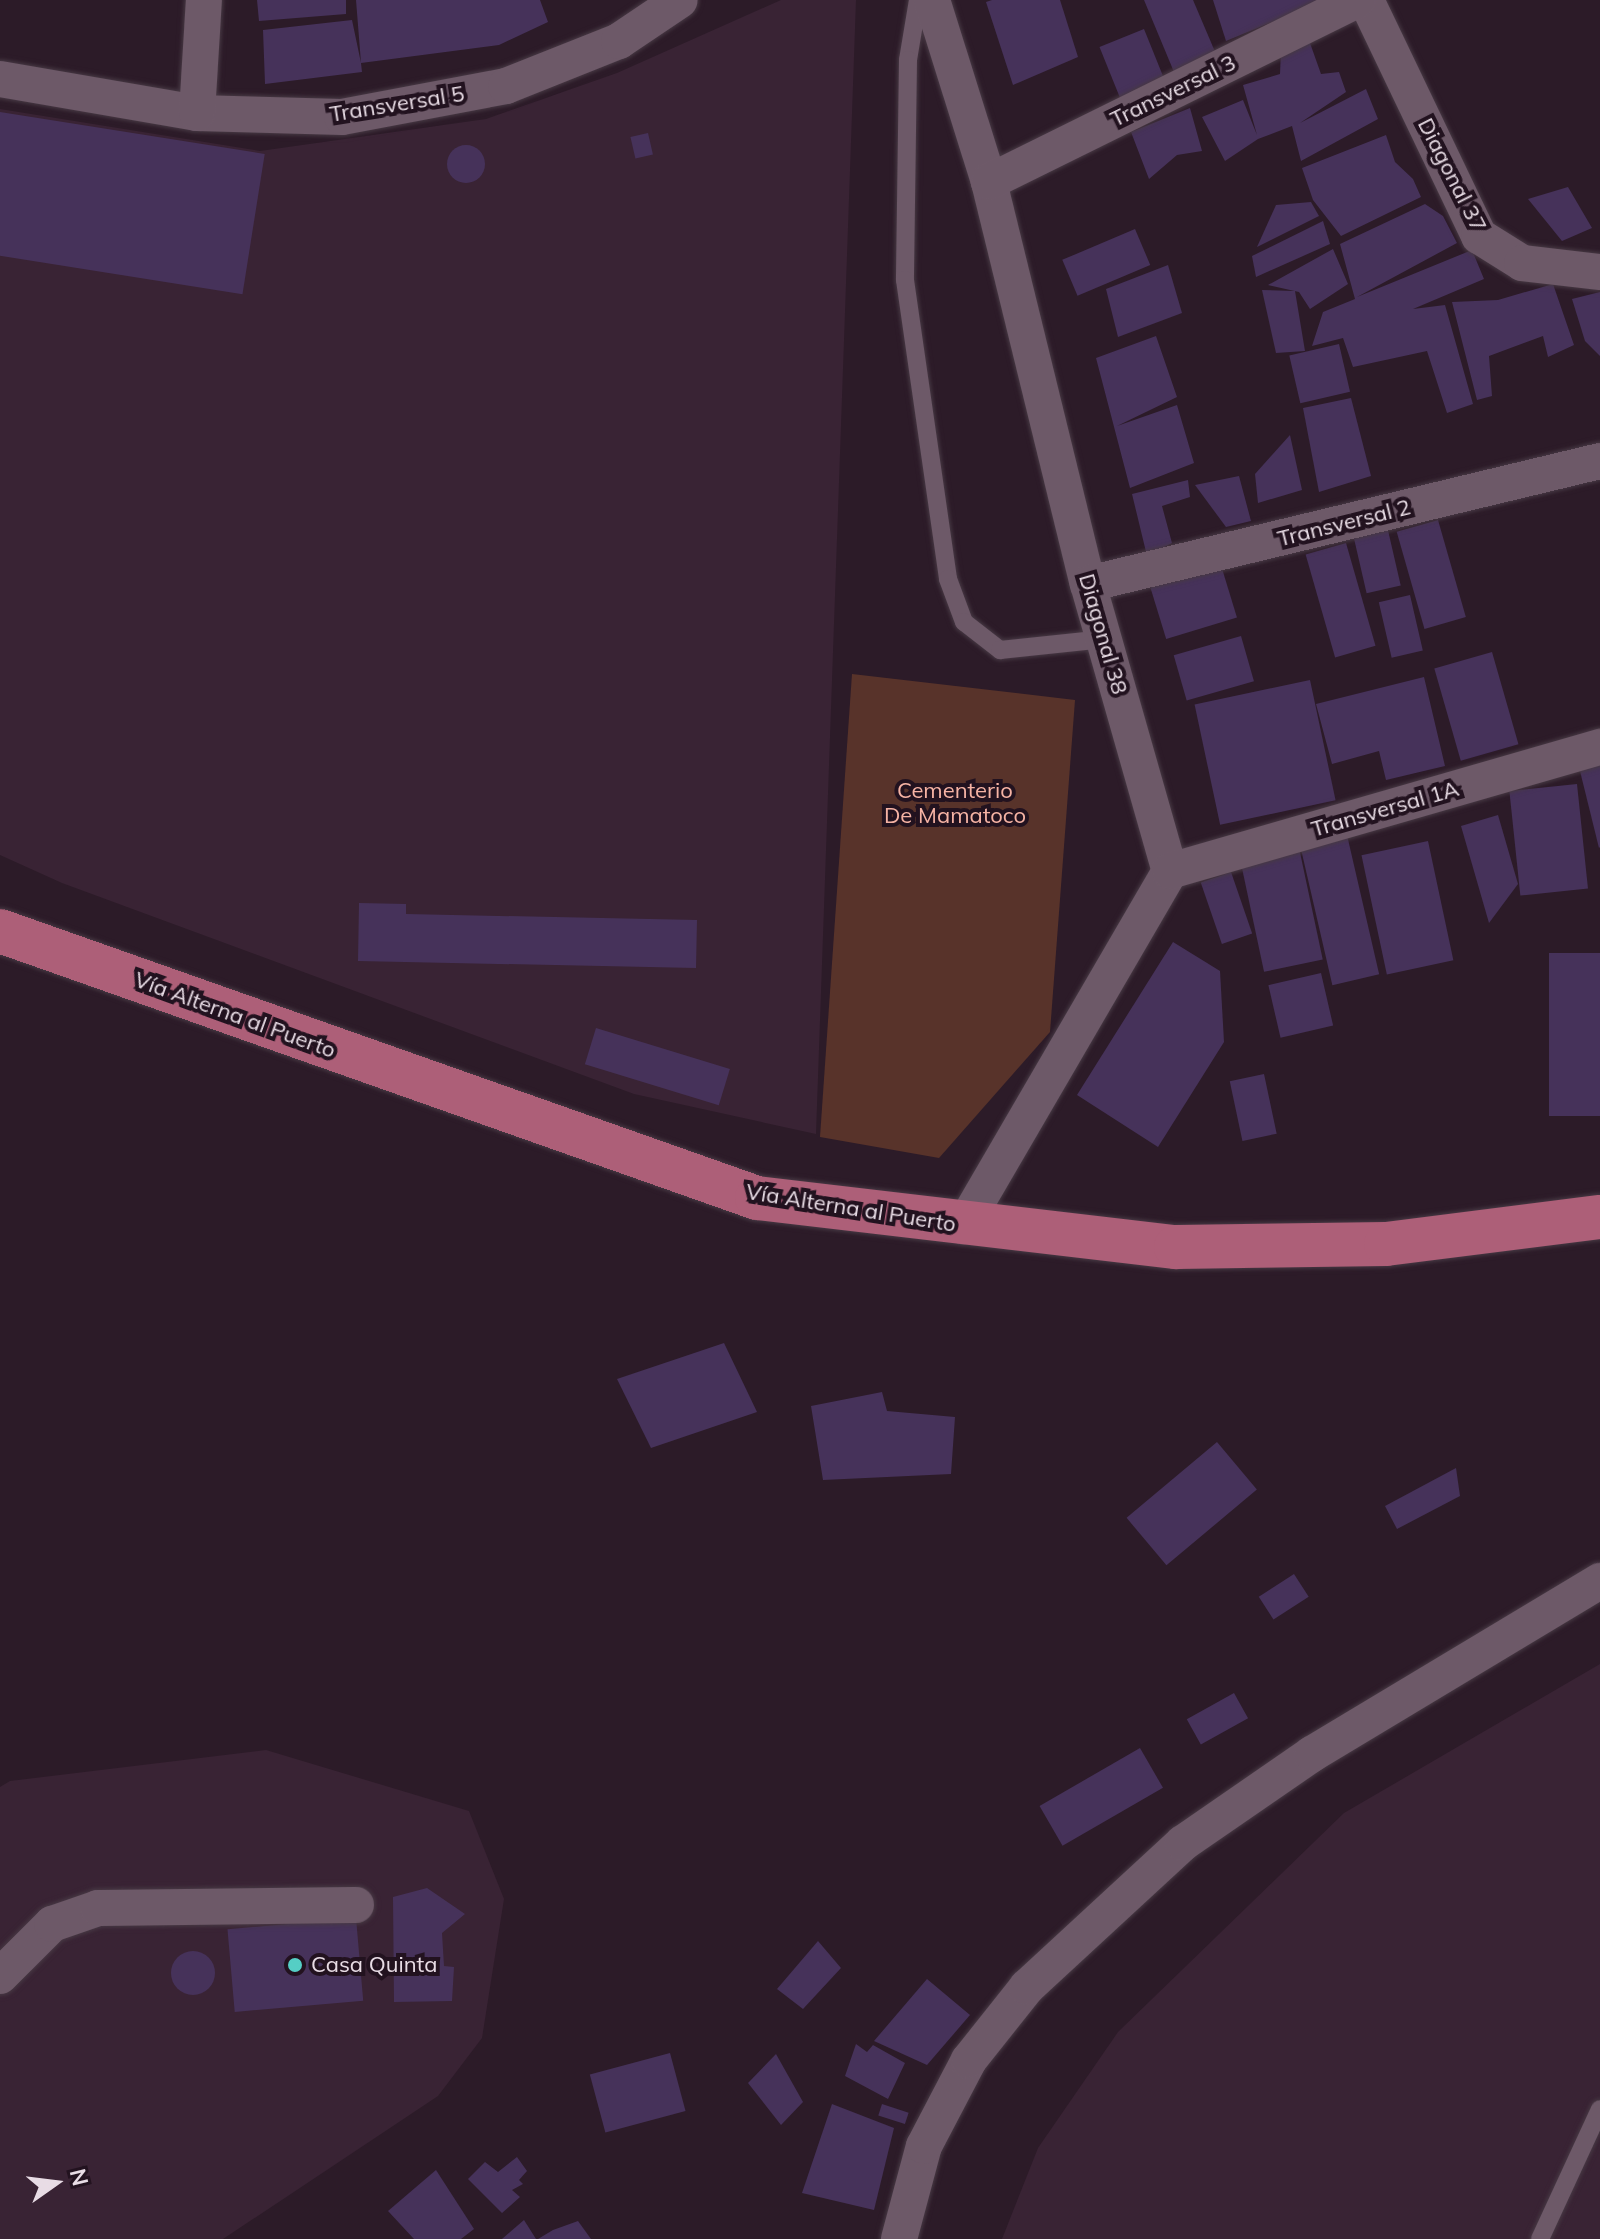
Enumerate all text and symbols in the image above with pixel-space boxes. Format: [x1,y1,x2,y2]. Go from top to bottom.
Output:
street label: Transversal 3 [1106,49,1240,133]
street label: Transversal 5 [328,80,466,128]
street label: Diagonal 37 [1412,114,1492,236]
street label: Transversal 2 [1275,494,1413,552]
street label: Diagonal 38 [1073,571,1133,697]
street label: Transversal 1A [1308,775,1462,843]
park label: Cementerio De Mamatoco [884,777,1026,828]
street label: Vía Alterna al Puerto [131,966,339,1064]
street label: Vía Alterna al Puerto [744,1178,958,1238]
place label: Casa Quinta [311,1952,437,1978]
marker: Casa Quinta [286,1956,304,1974]
north arrow [16,2143,96,2223]
text: N [64,2166,95,2189]

